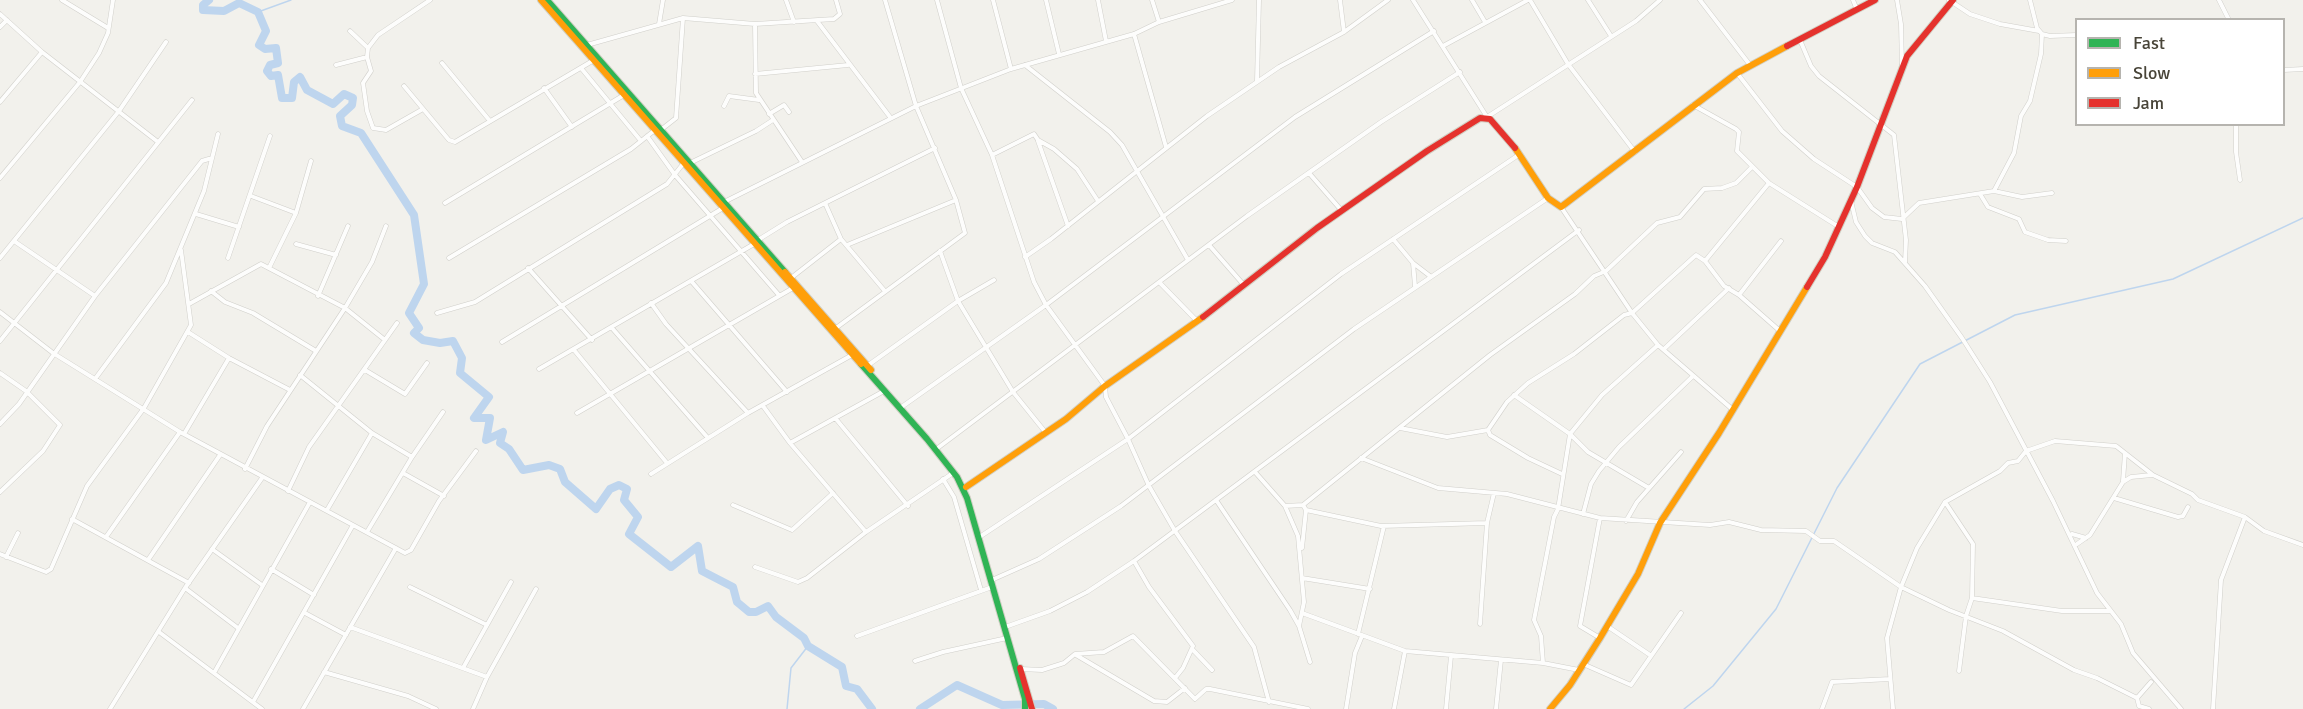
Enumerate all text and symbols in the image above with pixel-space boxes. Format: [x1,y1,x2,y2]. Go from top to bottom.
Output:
legend [2075,18,2285,126]
text: Fast [2133,32,2165,54]
text: Slow [2133,62,2170,84]
text: Jam [2133,92,2164,114]

